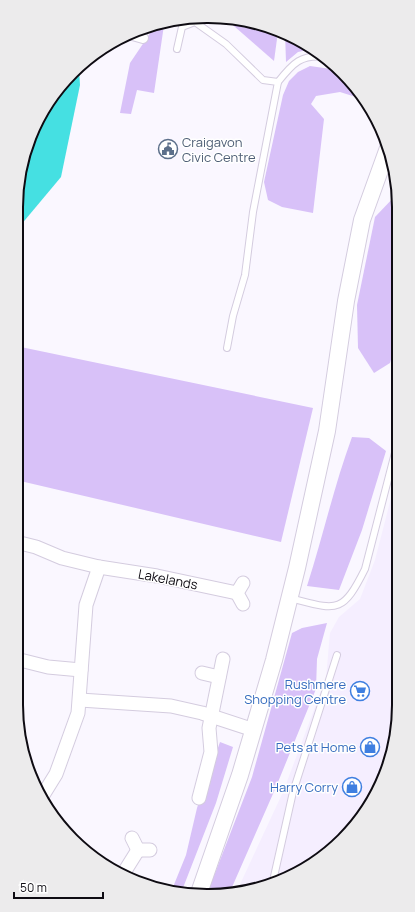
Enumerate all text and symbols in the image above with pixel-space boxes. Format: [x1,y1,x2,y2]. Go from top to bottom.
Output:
place label: Craigavon Civic Centre [182,133,256,166]
public building icon: Craigavon Civic Centre [157,138,179,160]
street label: Lakelands [137,564,199,594]
place label: Rushmere Shopping Centre [244,675,346,708]
supermarket icon: Rushmere Shopping Centre [349,680,371,702]
shop icon: Pets at Home [359,736,381,758]
place label: Pets at Home [276,738,356,756]
shop icon: Harry Corry [341,776,363,798]
place label: Harry Corry [270,778,338,796]
scale bar [14,874,103,900]
text: 50 m [20,879,47,896]

